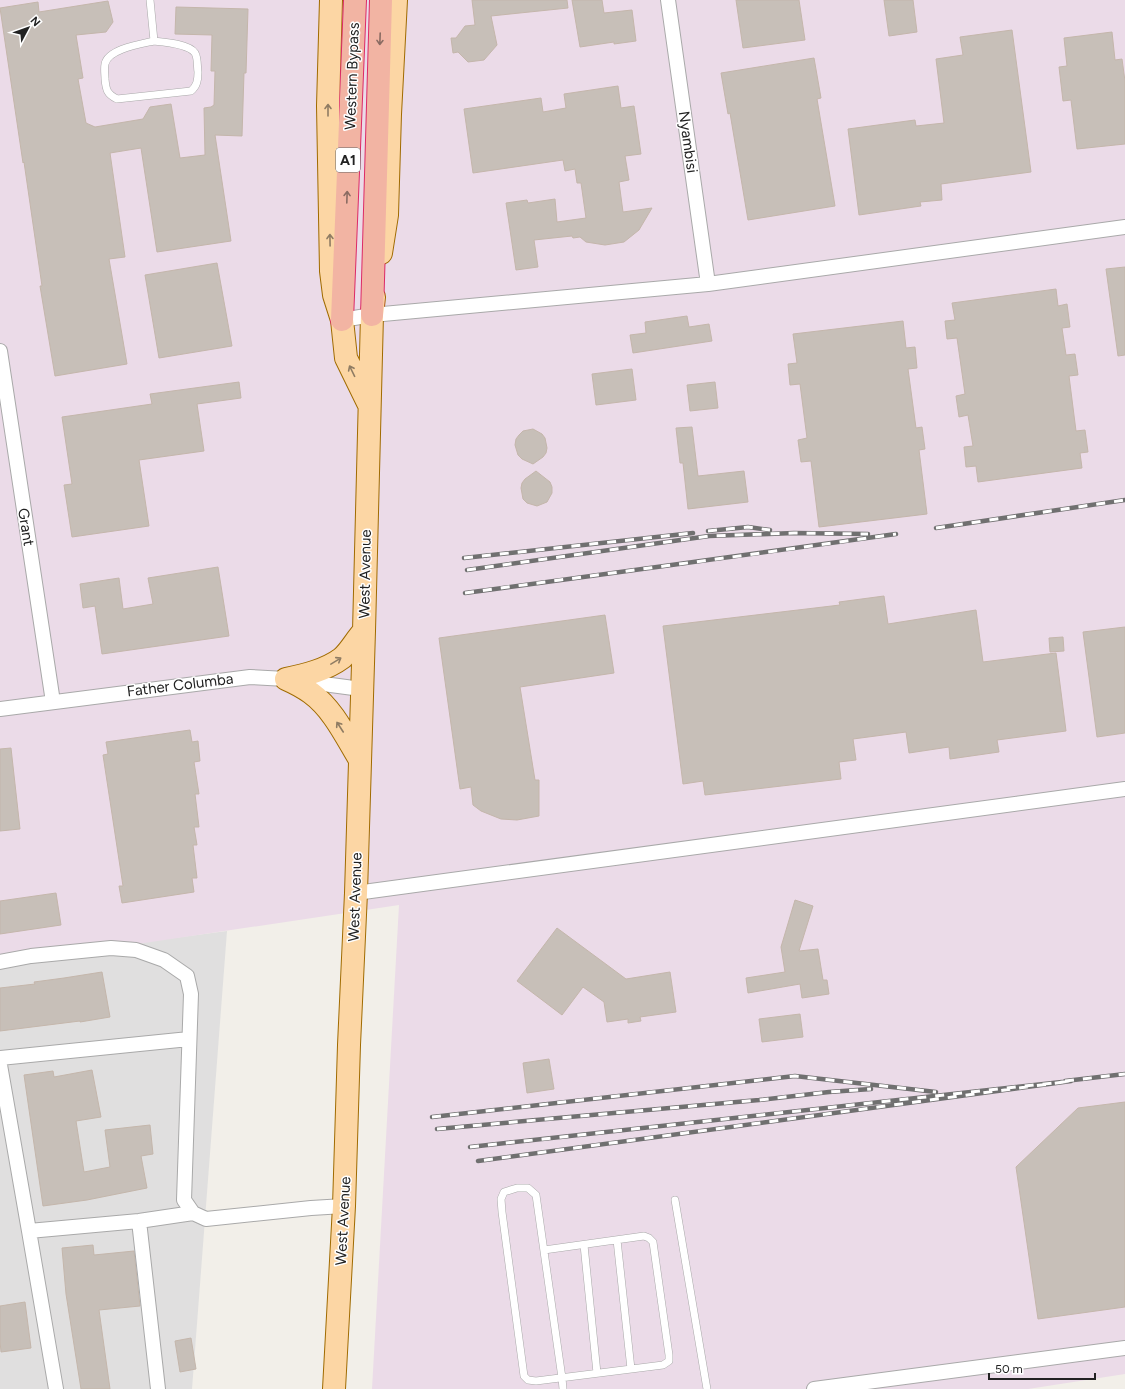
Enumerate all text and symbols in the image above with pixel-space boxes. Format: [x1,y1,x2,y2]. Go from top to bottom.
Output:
north arrow [8,8,48,48]
text: N [27,14,43,29]
street label: Western Bypass [341,22,363,130]
one-way arrow [376,32,384,45]
one-way arrow [324,104,332,117]
street label: Nyambisi [675,110,701,174]
road number: A1 [336,148,360,172]
one-way arrow [343,191,351,204]
one-way arrow [326,234,334,247]
one-way arrow [348,365,355,377]
street label: Grant [14,507,38,548]
street label: West Avenue [355,529,375,619]
one-way arrow [330,657,342,665]
street label: Father Columba [126,670,234,700]
one-way arrow [335,721,343,733]
street label: West Avenue [344,852,366,942]
street label: West Avenue [332,1176,354,1266]
scale bar [989,1355,1095,1381]
text: 50 m [995,1362,1023,1376]

